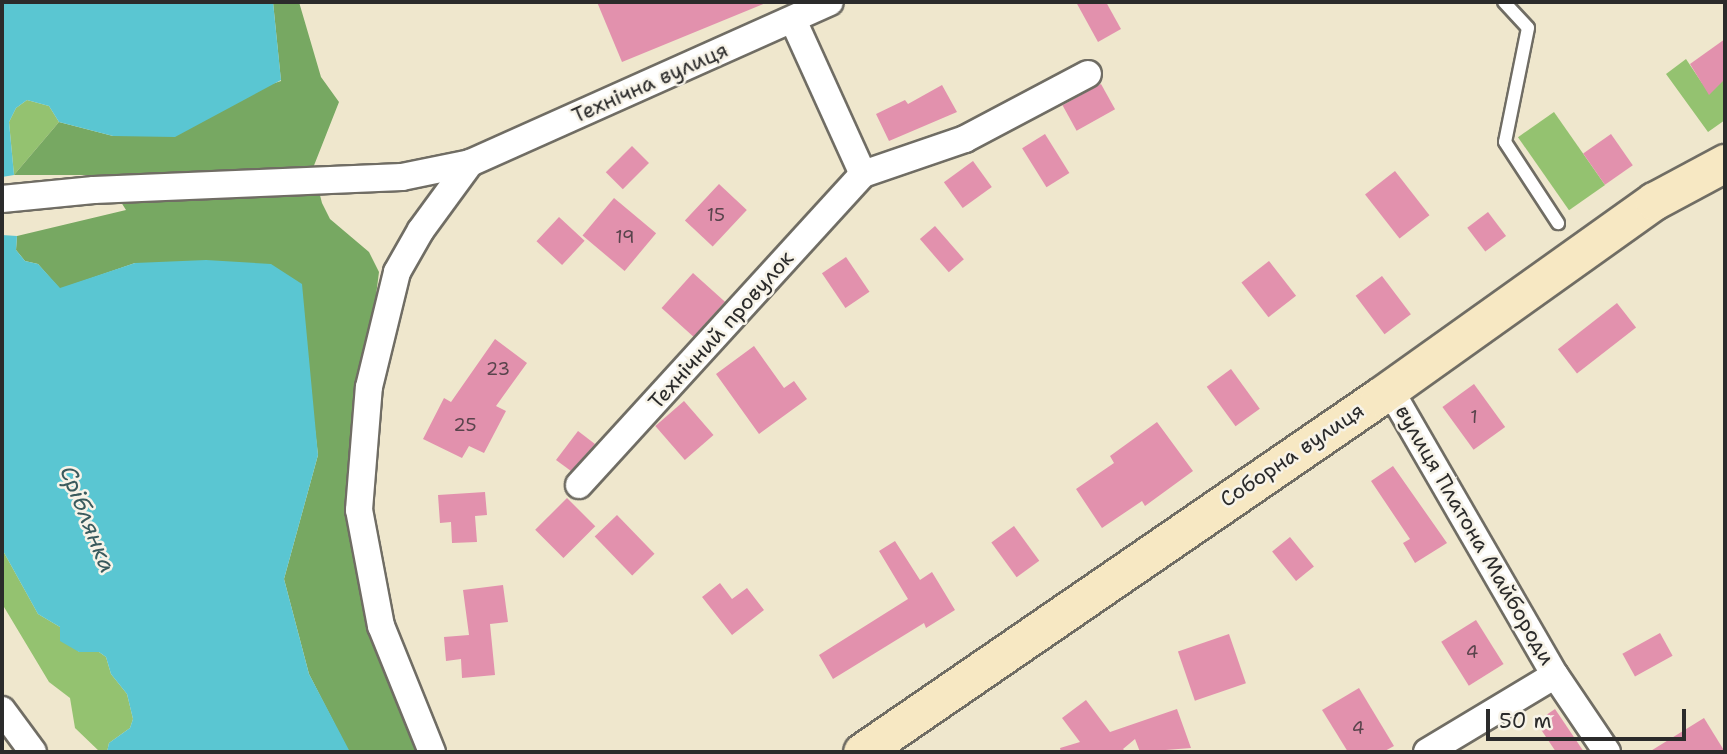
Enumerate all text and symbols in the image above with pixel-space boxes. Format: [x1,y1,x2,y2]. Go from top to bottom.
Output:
street label: Технічна вулиця [568,37,732,129]
house number: 15 [707,204,725,226]
house number: 19 [615,226,635,248]
street label: Технічний провулок [643,246,799,414]
house number: 23 [486,358,510,380]
street label: Соборна вулиця [1215,398,1369,512]
street label: вулиця Платона Майбороди [1390,400,1560,670]
house number: 1 [1470,406,1478,428]
house number: 25 [453,414,477,436]
water label: Сріблянка [54,462,122,576]
house number: 4 [1466,641,1478,663]
scale bar [1489,694,1688,738]
text: 50 m [1499,707,1552,735]
house number: 4 [1352,717,1364,739]

